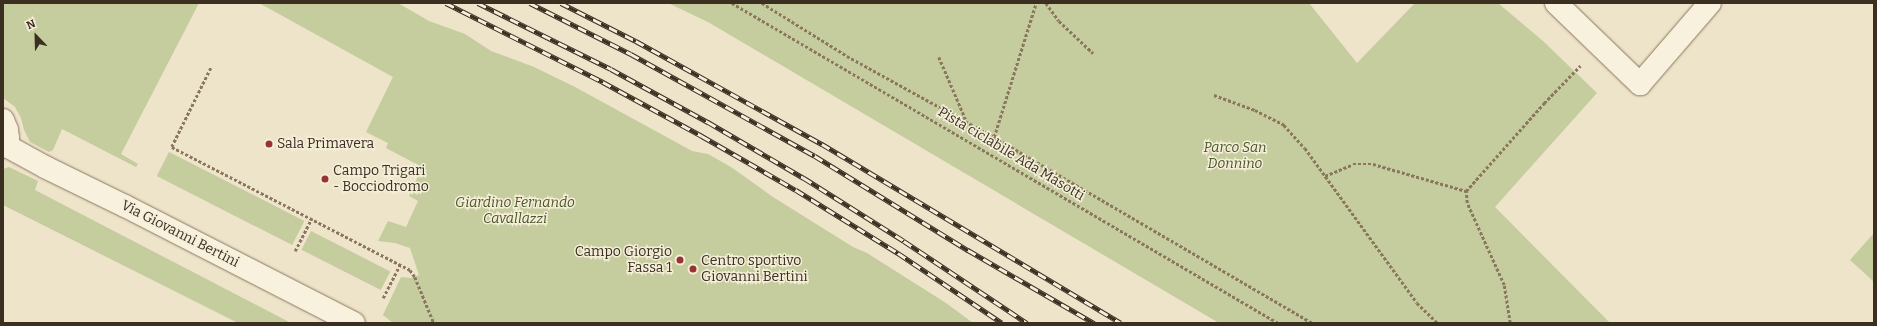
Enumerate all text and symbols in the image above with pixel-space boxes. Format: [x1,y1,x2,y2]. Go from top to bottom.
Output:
north arrow [16,16,56,56]
text: N [25,17,38,32]
street label: Pista ciclabile Ada Masotti [935,104,1087,204]
place label: Sala Primavera [277,136,374,152]
marker: Sala Primavera [264,139,274,149]
park label: Parco San Donnino [1203,140,1267,172]
place label: Campo Trigari - Bocciodromo [333,163,429,196]
marker: Campo Trigari - Bocciodromo [320,174,330,184]
park label: Giardino Fernando Cavallazzi [455,195,575,228]
street label: Via Giovanni Bertini [118,197,242,271]
place label: Campo Giorgio Fassa 1 [575,244,672,276]
place label: Centro sportivo Giovanni Bertini [701,253,808,286]
marker: Campo Giorgio Fassa 1 [675,255,685,265]
marker: Centro sportivo Giovanni Bertini [688,264,698,274]

